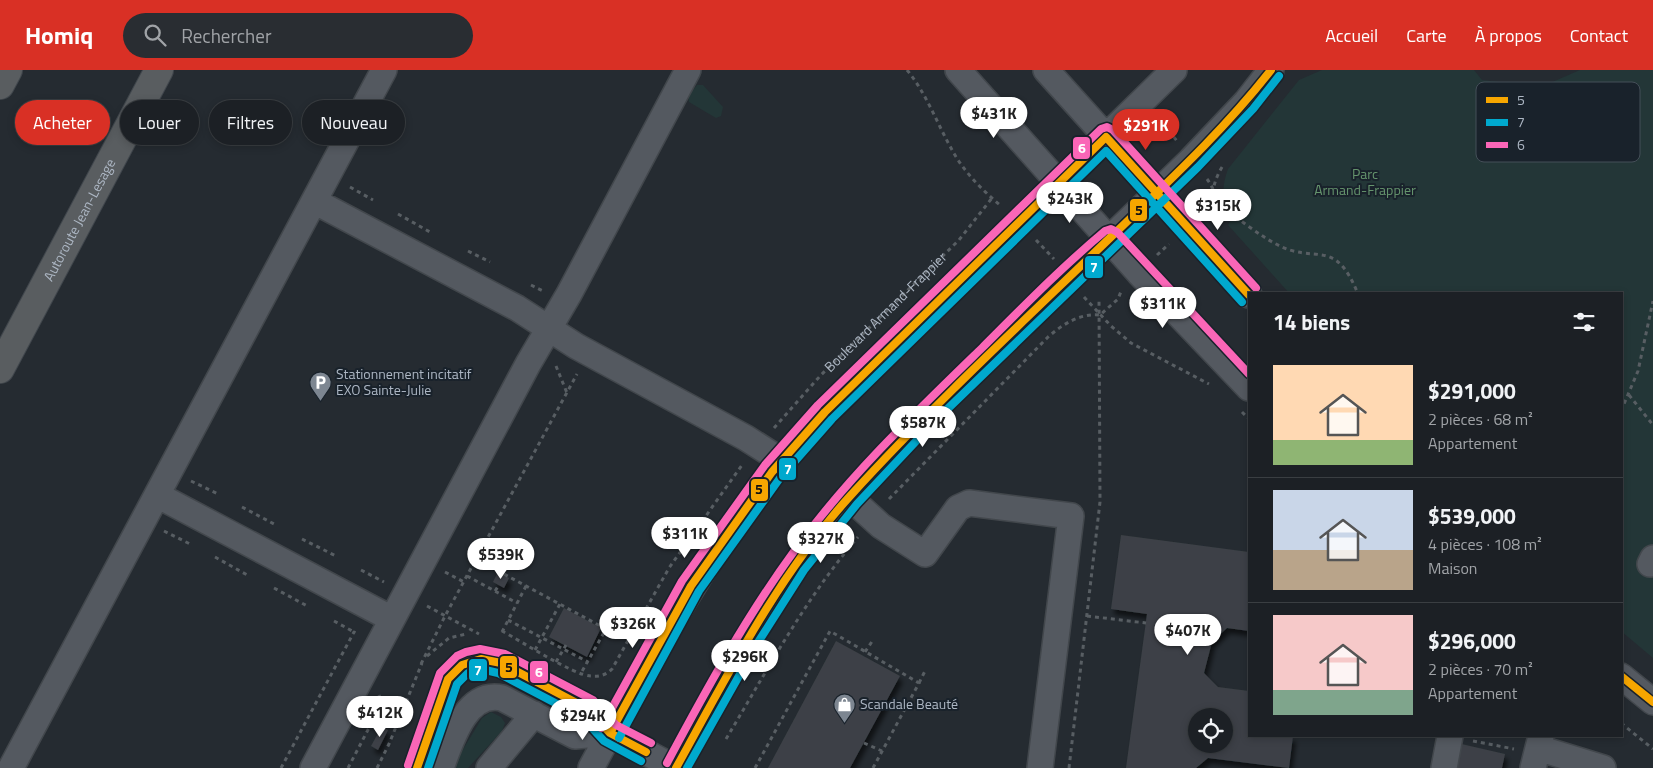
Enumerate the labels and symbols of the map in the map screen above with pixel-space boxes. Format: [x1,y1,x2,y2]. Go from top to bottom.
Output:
legend [1476,82,1640,162]
text: 5 [1517,89,1525,110]
pin: $431K [959,97,1029,139]
pin: $291K [1111,108,1181,151]
text: 7 [1517,111,1525,132]
text: 6 [1517,134,1525,155]
line badge: 6 [1072,136,1091,160]
text: 6 [1078,137,1086,158]
street label: Autoroute Jean-Lesage [38,155,120,285]
park label: Parc Armand-Frappier [1314,163,1416,200]
pin: $243K [1035,182,1105,224]
pin: $315K [1183,189,1253,231]
line badge: 5 [1129,198,1148,222]
text: 5 [1135,199,1143,220]
street label: Boulevard Armand-Frappier [819,247,951,377]
line badge: 7 [1084,255,1104,279]
text: 7 [1090,256,1098,277]
pin: $311K [1128,286,1198,329]
place label: Stationnement incitatif EXO Sainte-Julie [336,363,472,400]
parking icon: Stationnement incitatif EXO Sainte-Julie [308,370,332,401]
pin: $587K [888,406,958,448]
line badge: 7 [778,457,797,481]
text: 7 [784,458,792,479]
line badge: 5 [750,478,769,502]
text: 5 [755,478,763,499]
pin: $311K [650,516,720,559]
pin: $327K [786,522,856,564]
pin: $539K [466,538,536,580]
pin: $326K [598,606,668,649]
pin: $407K [1153,614,1223,656]
pin: $296K [710,640,780,682]
line badge: 5 [499,655,518,679]
text: 5 [505,656,513,677]
line badge: 7 [468,658,488,682]
text: 7 [474,659,482,680]
line badge: 6 [529,660,549,684]
text: 6 [535,661,543,682]
shop icon: Scandale Beauté [832,692,856,723]
place label: Scandale Beauté [860,693,958,714]
pin: $412K [345,696,415,738]
pin: $294K [548,698,618,741]

